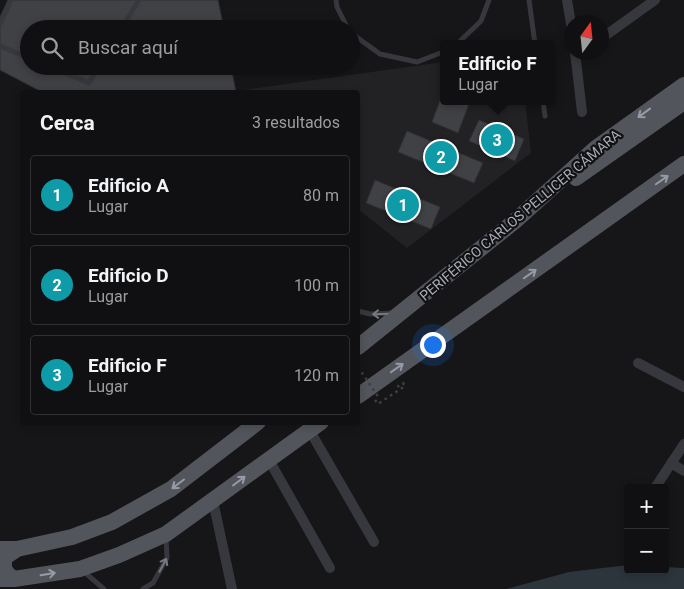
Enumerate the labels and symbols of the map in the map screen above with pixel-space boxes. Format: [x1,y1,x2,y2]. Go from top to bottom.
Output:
north arrow [564,15,609,60]
one-way arrow [638,108,652,118]
pin: 3 [481,121,513,159]
street label: PERIFÉRICO CARLOS PELLICER CÁMARA [416,125,624,304]
pin: 2 [425,138,457,176]
one-way arrow [655,175,669,185]
pin: 1 [387,186,419,224]
one-way arrow [523,269,537,279]
one-way arrow [372,309,388,318]
your location [420,332,446,358]
one-way arrow [390,363,404,373]
one-way arrow [232,476,246,486]
one-way arrow [172,479,185,490]
one-way arrow [159,558,168,573]
one-way arrow [40,568,56,578]

